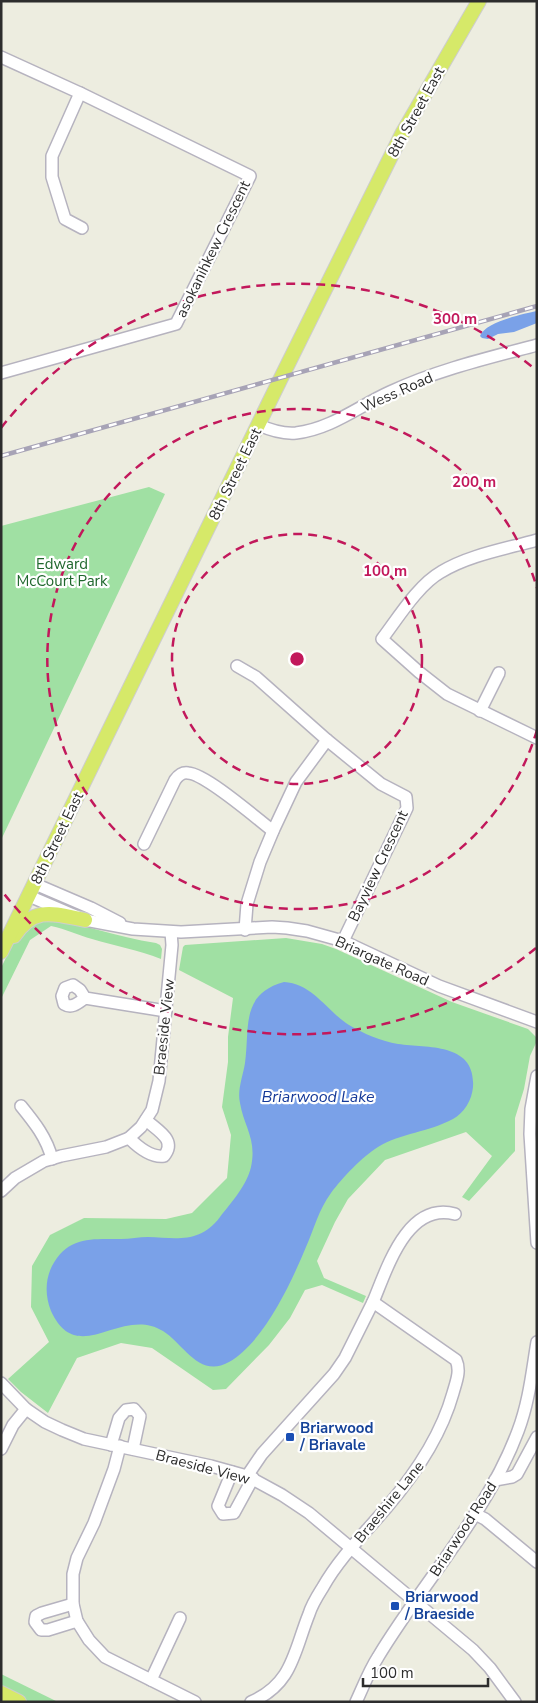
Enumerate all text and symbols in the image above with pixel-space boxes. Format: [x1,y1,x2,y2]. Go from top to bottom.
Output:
street label: 8th Street East [383,63,449,161]
street label: asokanihkew Crescent [171,176,255,321]
text: 300 m [433,309,477,329]
street label: Wess Road [358,367,436,417]
street label: 8th Street East [204,424,266,523]
text: 200 m [452,472,496,492]
park label: Edward McCourt Park [17,554,108,591]
text: 100 m [363,561,407,581]
centre of rings [288,650,306,668]
street label: 8th Street East [26,788,88,887]
street label: Bayview Crescent [343,806,413,925]
street label: Briargate Road [332,931,432,991]
street label: Braeside View [149,977,179,1076]
water label: Briarwood Lake [262,1086,375,1108]
place label: Briarwood / Briavale [299,1418,374,1455]
marker: Briarwood / Briavale [284,1431,296,1443]
street label: Braeside View [154,1445,253,1489]
street label: Braeshire Lane [350,1457,428,1547]
street label: Briarwood Road [425,1478,501,1580]
place label: Briarwood / Braeside [404,1587,479,1624]
marker: Briarwood / Braeside [389,1600,401,1612]
scale bar [363,1656,488,1688]
text: 100 m [370,1663,414,1683]

